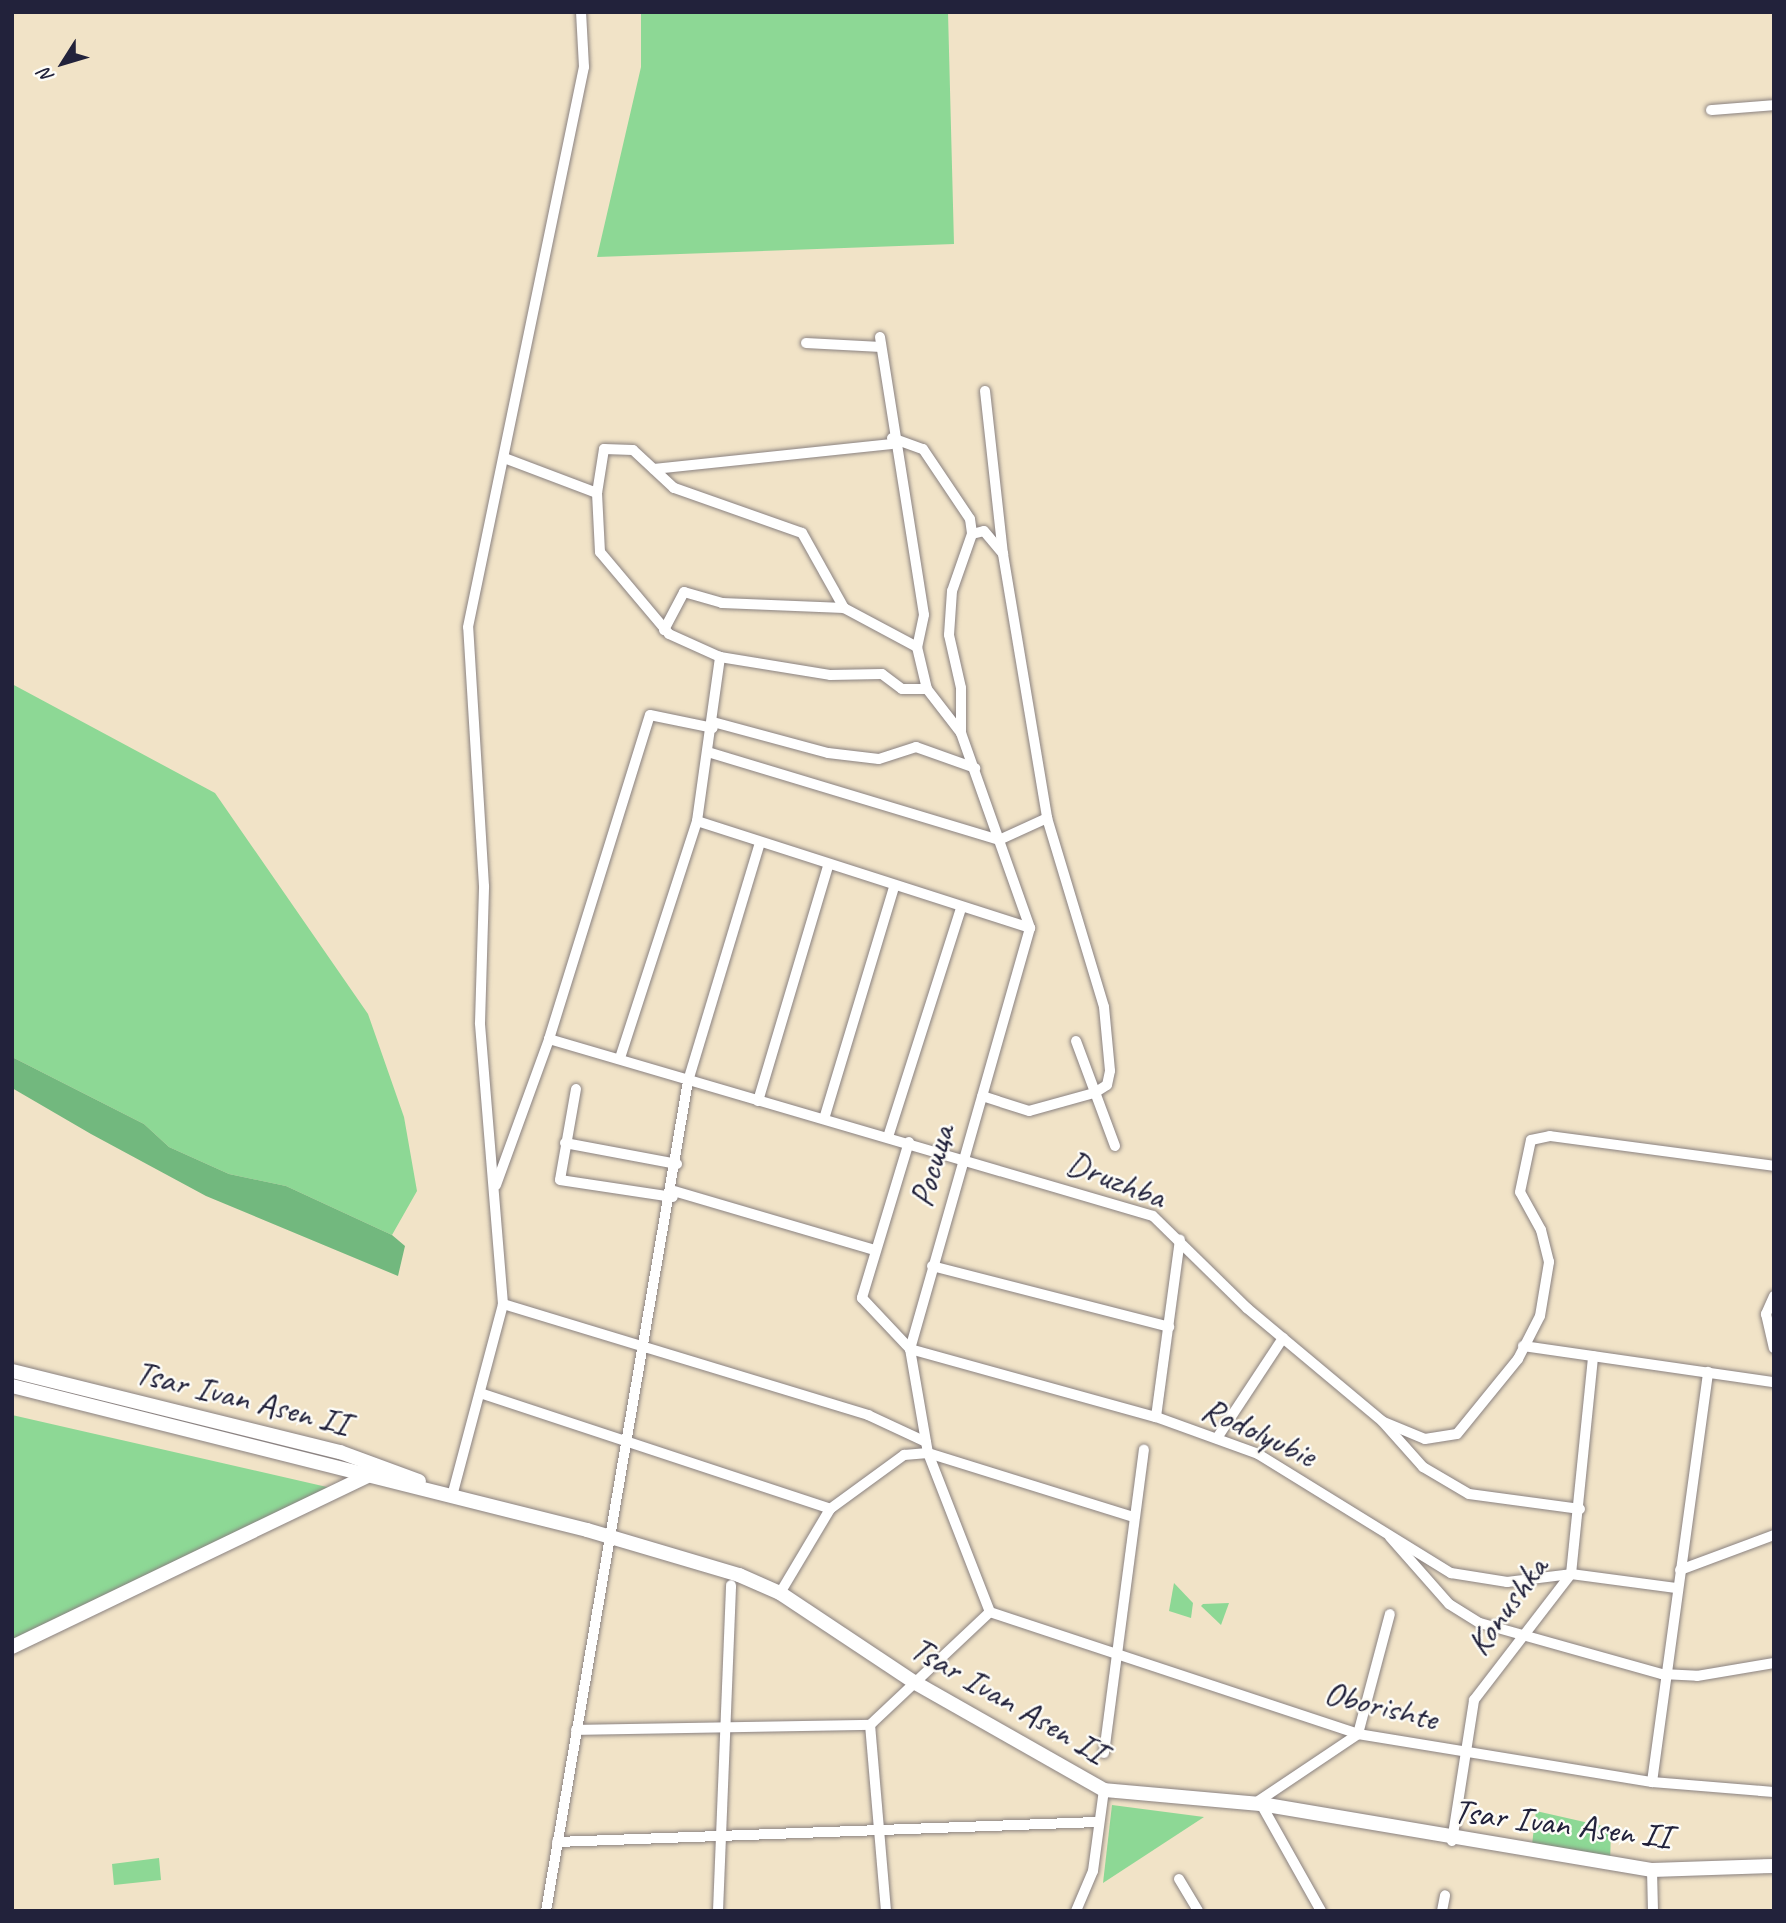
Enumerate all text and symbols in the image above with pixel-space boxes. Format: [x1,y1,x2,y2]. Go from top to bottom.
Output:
north arrow [28,28,98,98]
text: N [33,64,59,88]
street label: Росица [900,1120,964,1212]
street label: Druzhba [1061,1142,1171,1218]
street label: Tsar Ivan Asen II [131,1351,353,1445]
street label: Rodolyubie [1195,1387,1323,1477]
street label: Konushka [1457,1548,1557,1664]
street label: Tsar Ivan Asen II [903,1627,1113,1773]
street label: Oborishte [1320,1672,1442,1740]
street label: Tsar Ivan Asen II [1451,1790,1673,1858]

